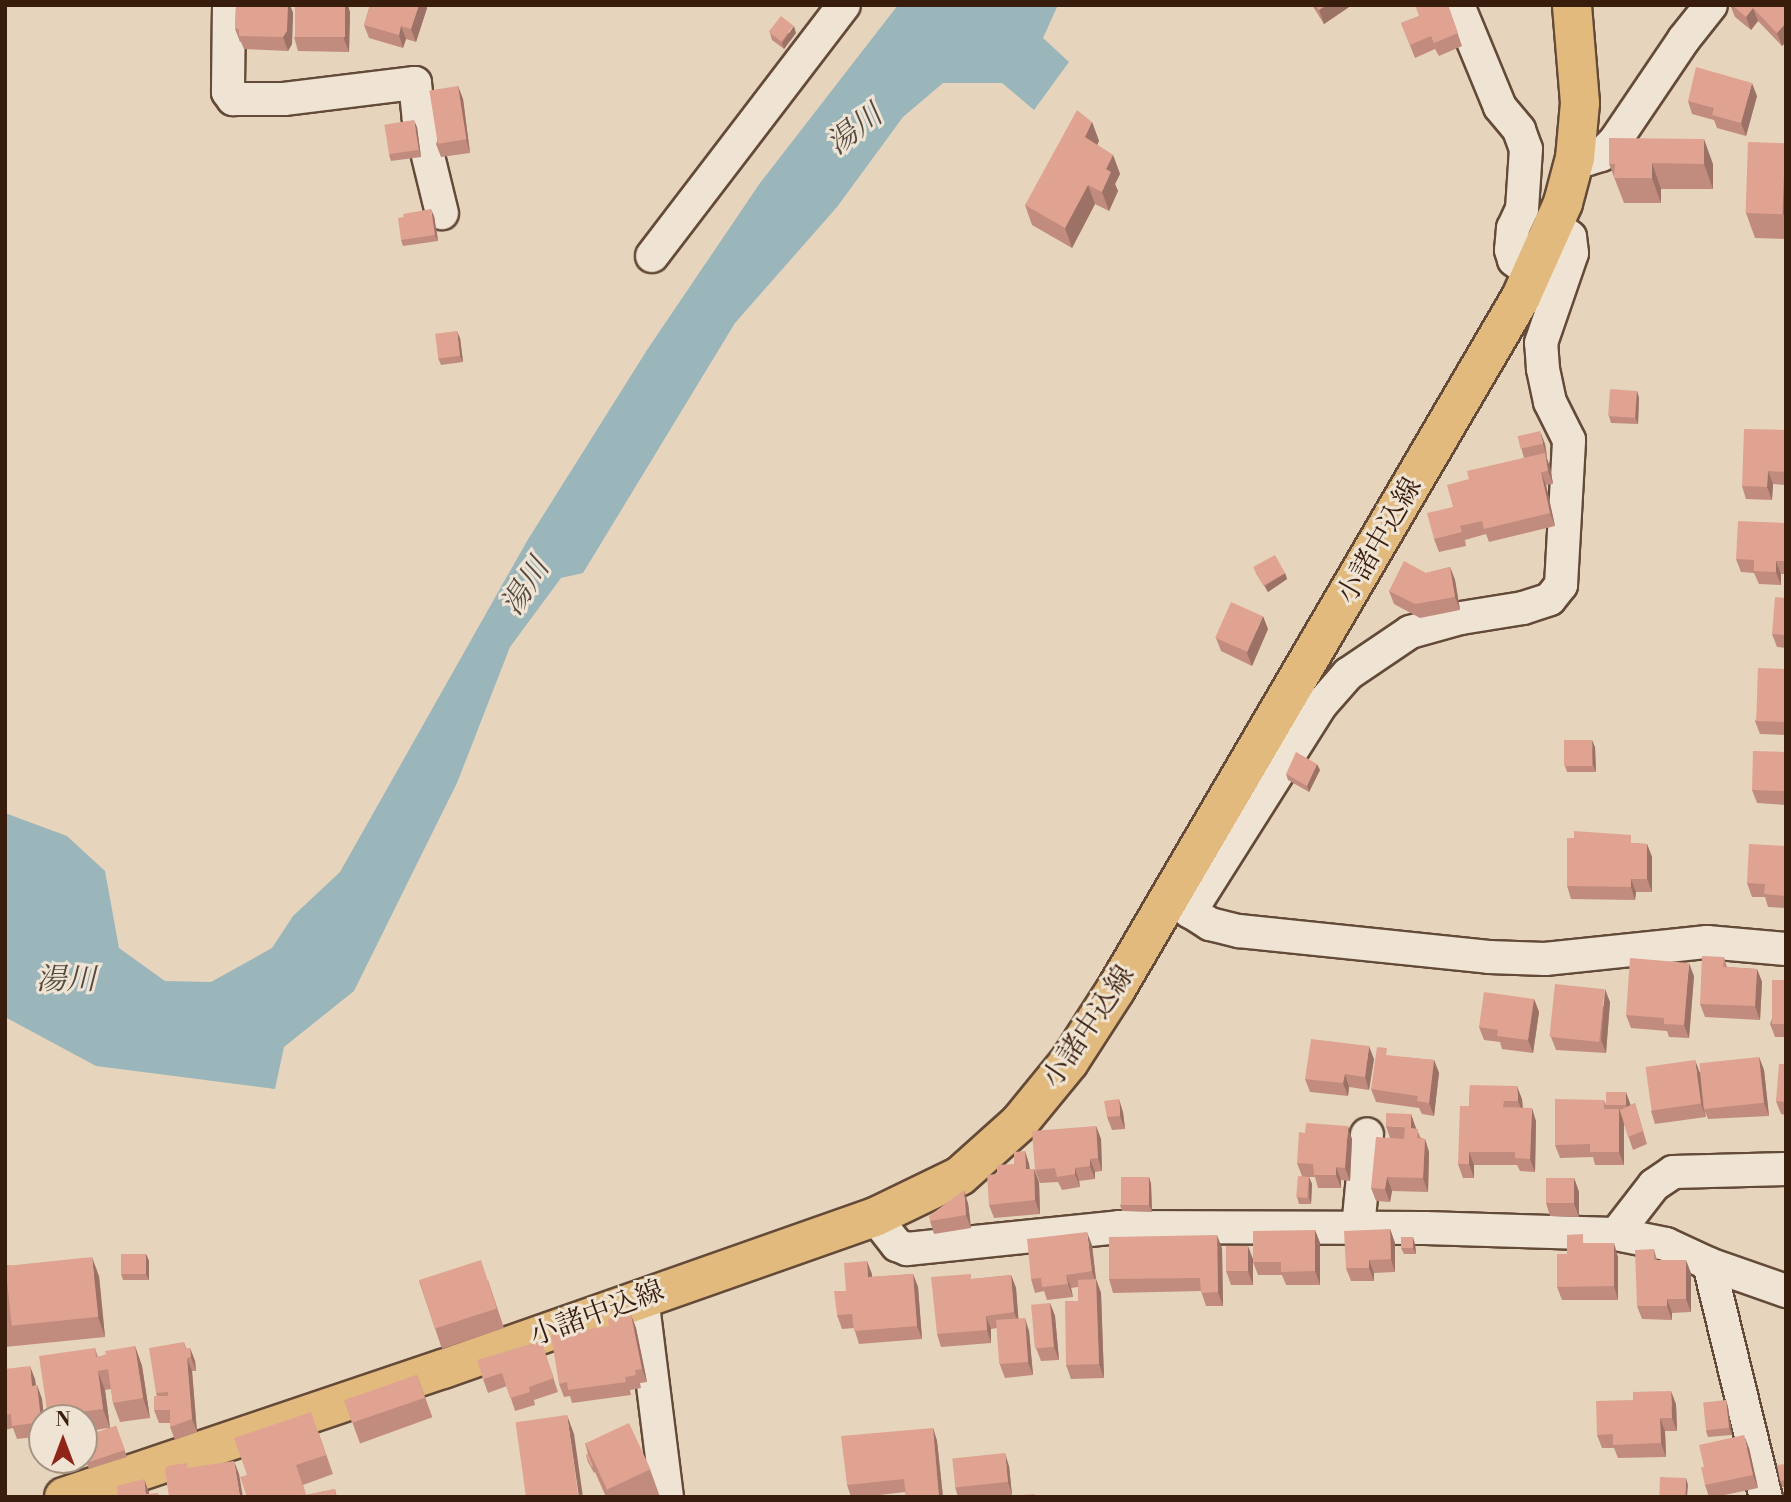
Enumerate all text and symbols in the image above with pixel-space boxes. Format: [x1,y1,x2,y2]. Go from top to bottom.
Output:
water label: 湯川 [820,97,890,163]
street label: 小諸中込線 [1330,472,1430,610]
water label: 湯川 [495,552,557,622]
street label: 小諸中込線 [1036,960,1142,1094]
water label: 湯川 [36,962,96,998]
street label: 小諸中込線 [525,1274,669,1354]
north arrow [28,1404,98,1474]
text: N [55,1408,71,1432]

